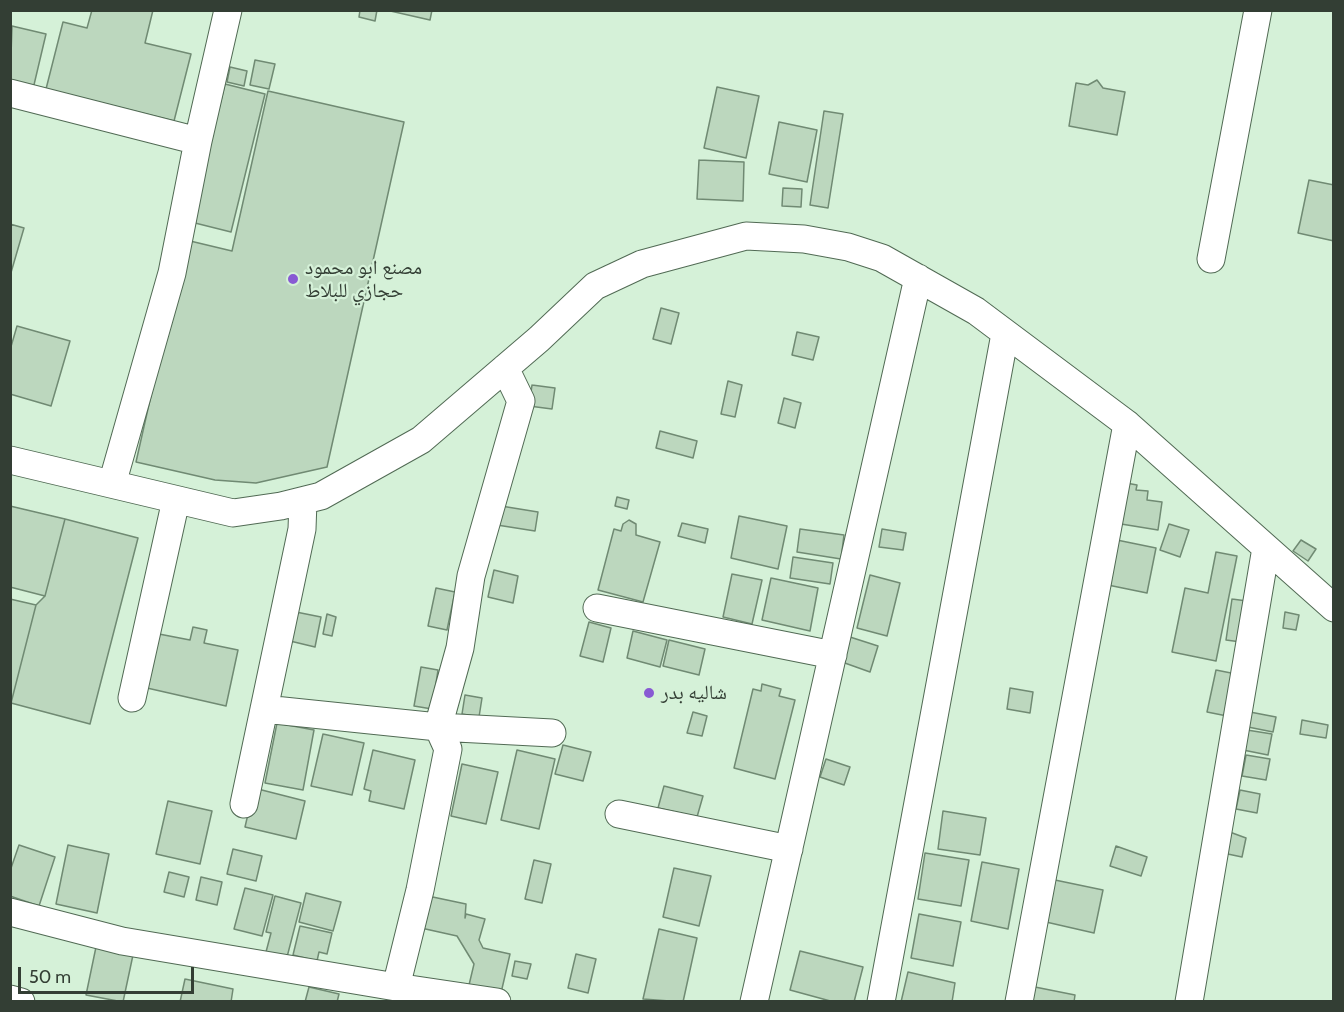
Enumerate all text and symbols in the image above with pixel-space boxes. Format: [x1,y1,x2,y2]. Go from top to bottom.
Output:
place label: مصنع ابو محمود حجازي للبلاط [305,256,422,303]
marker: مصنع ابو محمود حجازي للبلاط [286,272,300,286]
place label: شاليه بدر [661,681,727,705]
marker: شاليه بدر [642,686,656,700]
scale bar [21,955,196,993]
text: 50 m [29,966,71,988]

